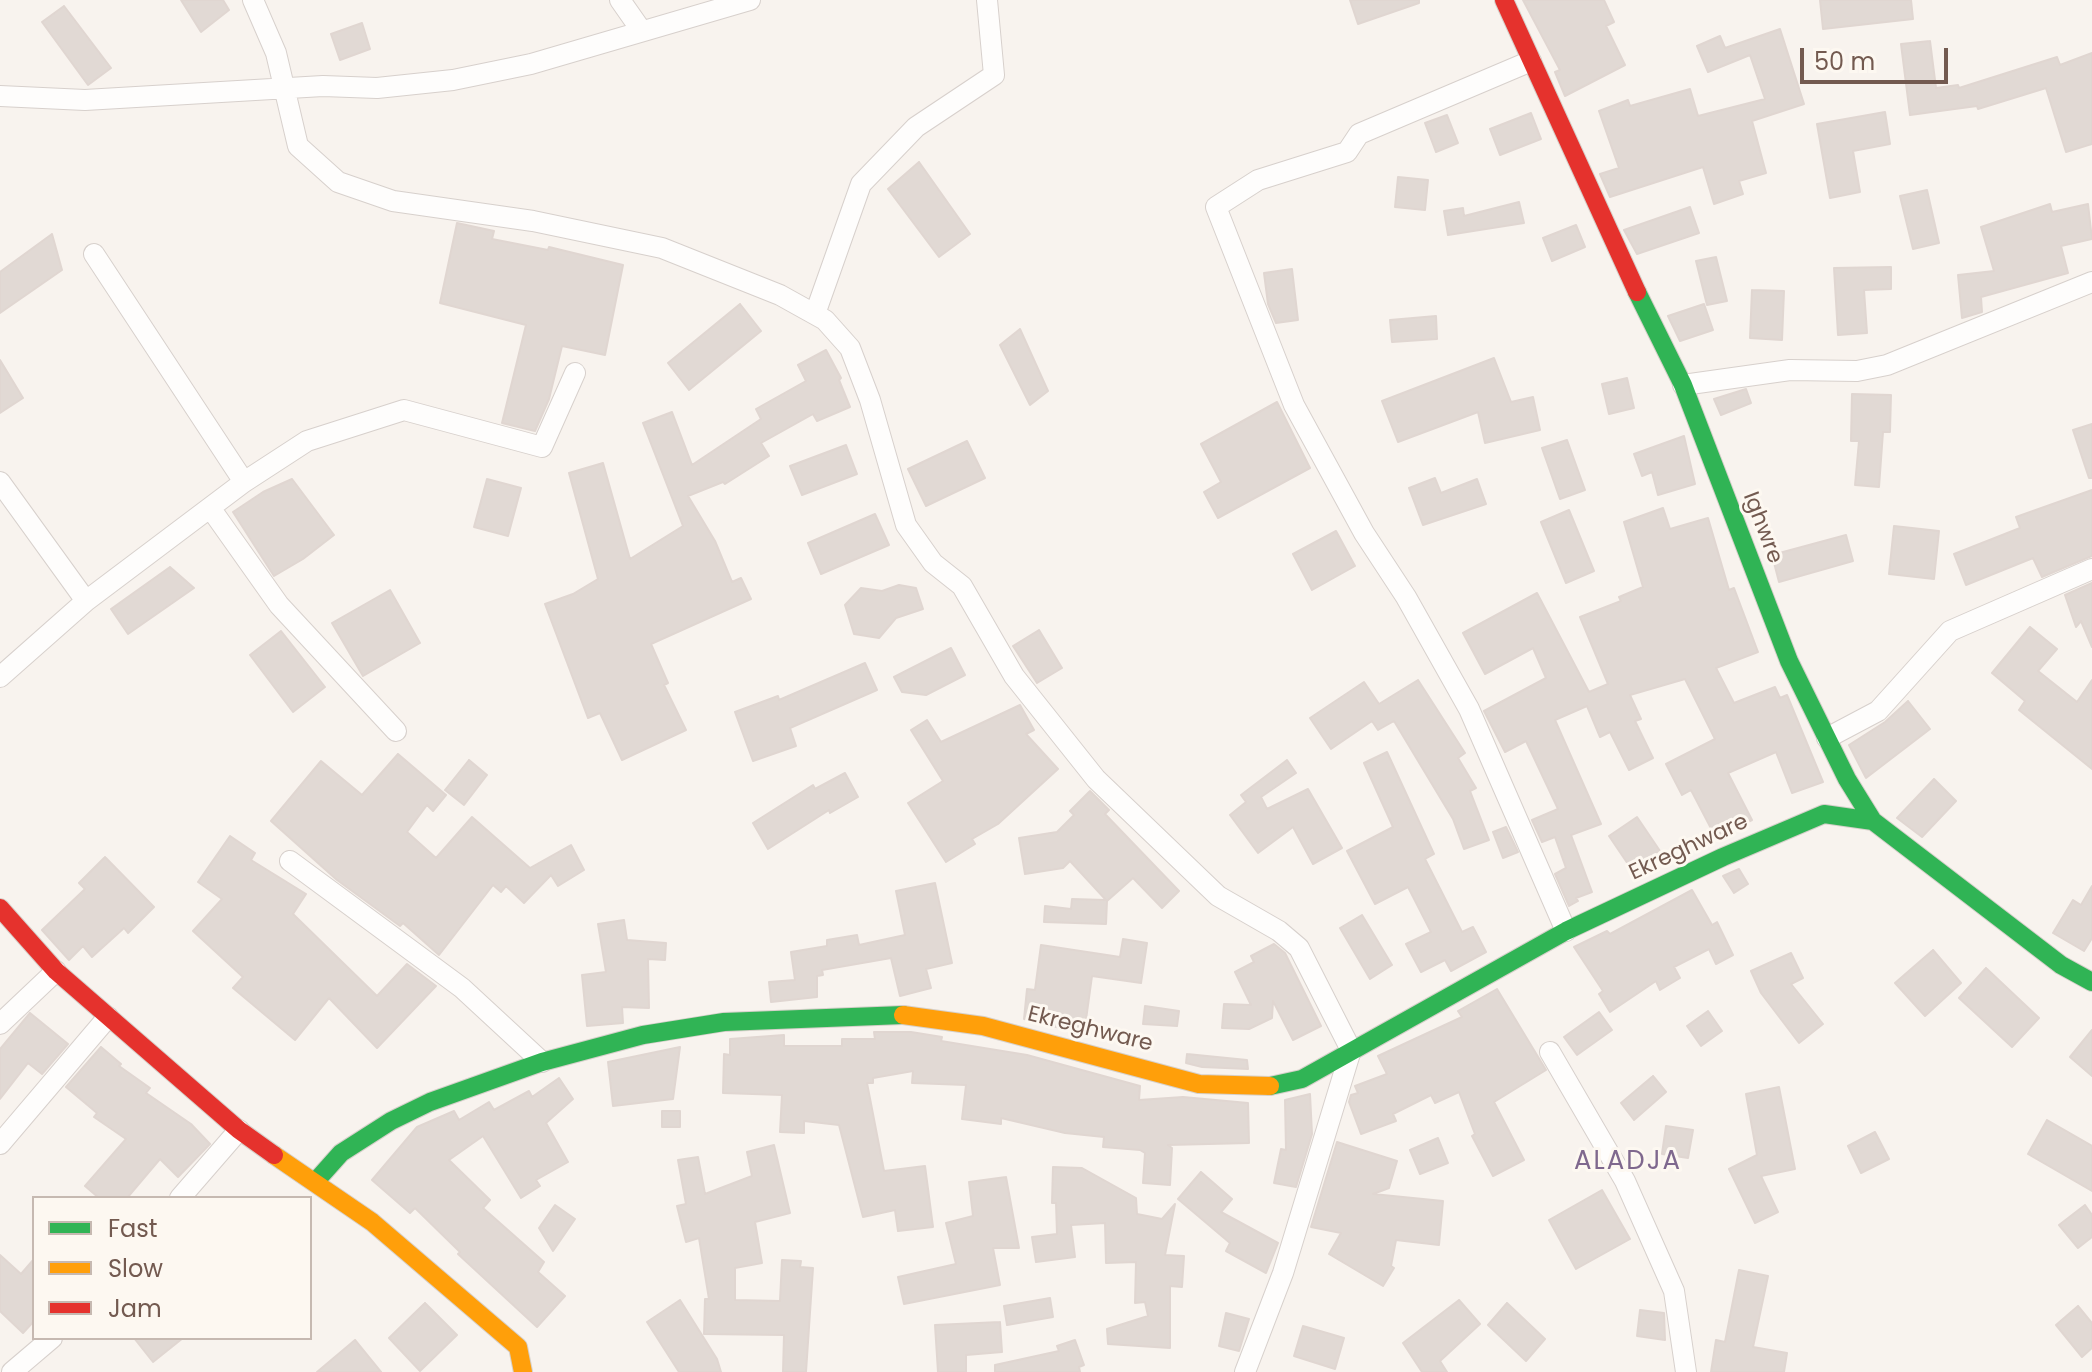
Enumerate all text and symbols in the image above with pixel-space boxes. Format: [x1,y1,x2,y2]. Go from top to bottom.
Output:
scale bar [1804,32,1952,82]
text: 50 m [1814,45,1875,78]
street label: Ighwre [1736,489,1788,567]
street label: Ekreghware [1625,809,1753,887]
street label: Ekreghware [1025,1002,1155,1058]
district label: ALADJA [1574,1146,1682,1178]
legend [32,1196,312,1340]
text: Fast [108,1212,158,1245]
text: Slow [108,1252,163,1285]
text: Jam [108,1292,162,1325]

